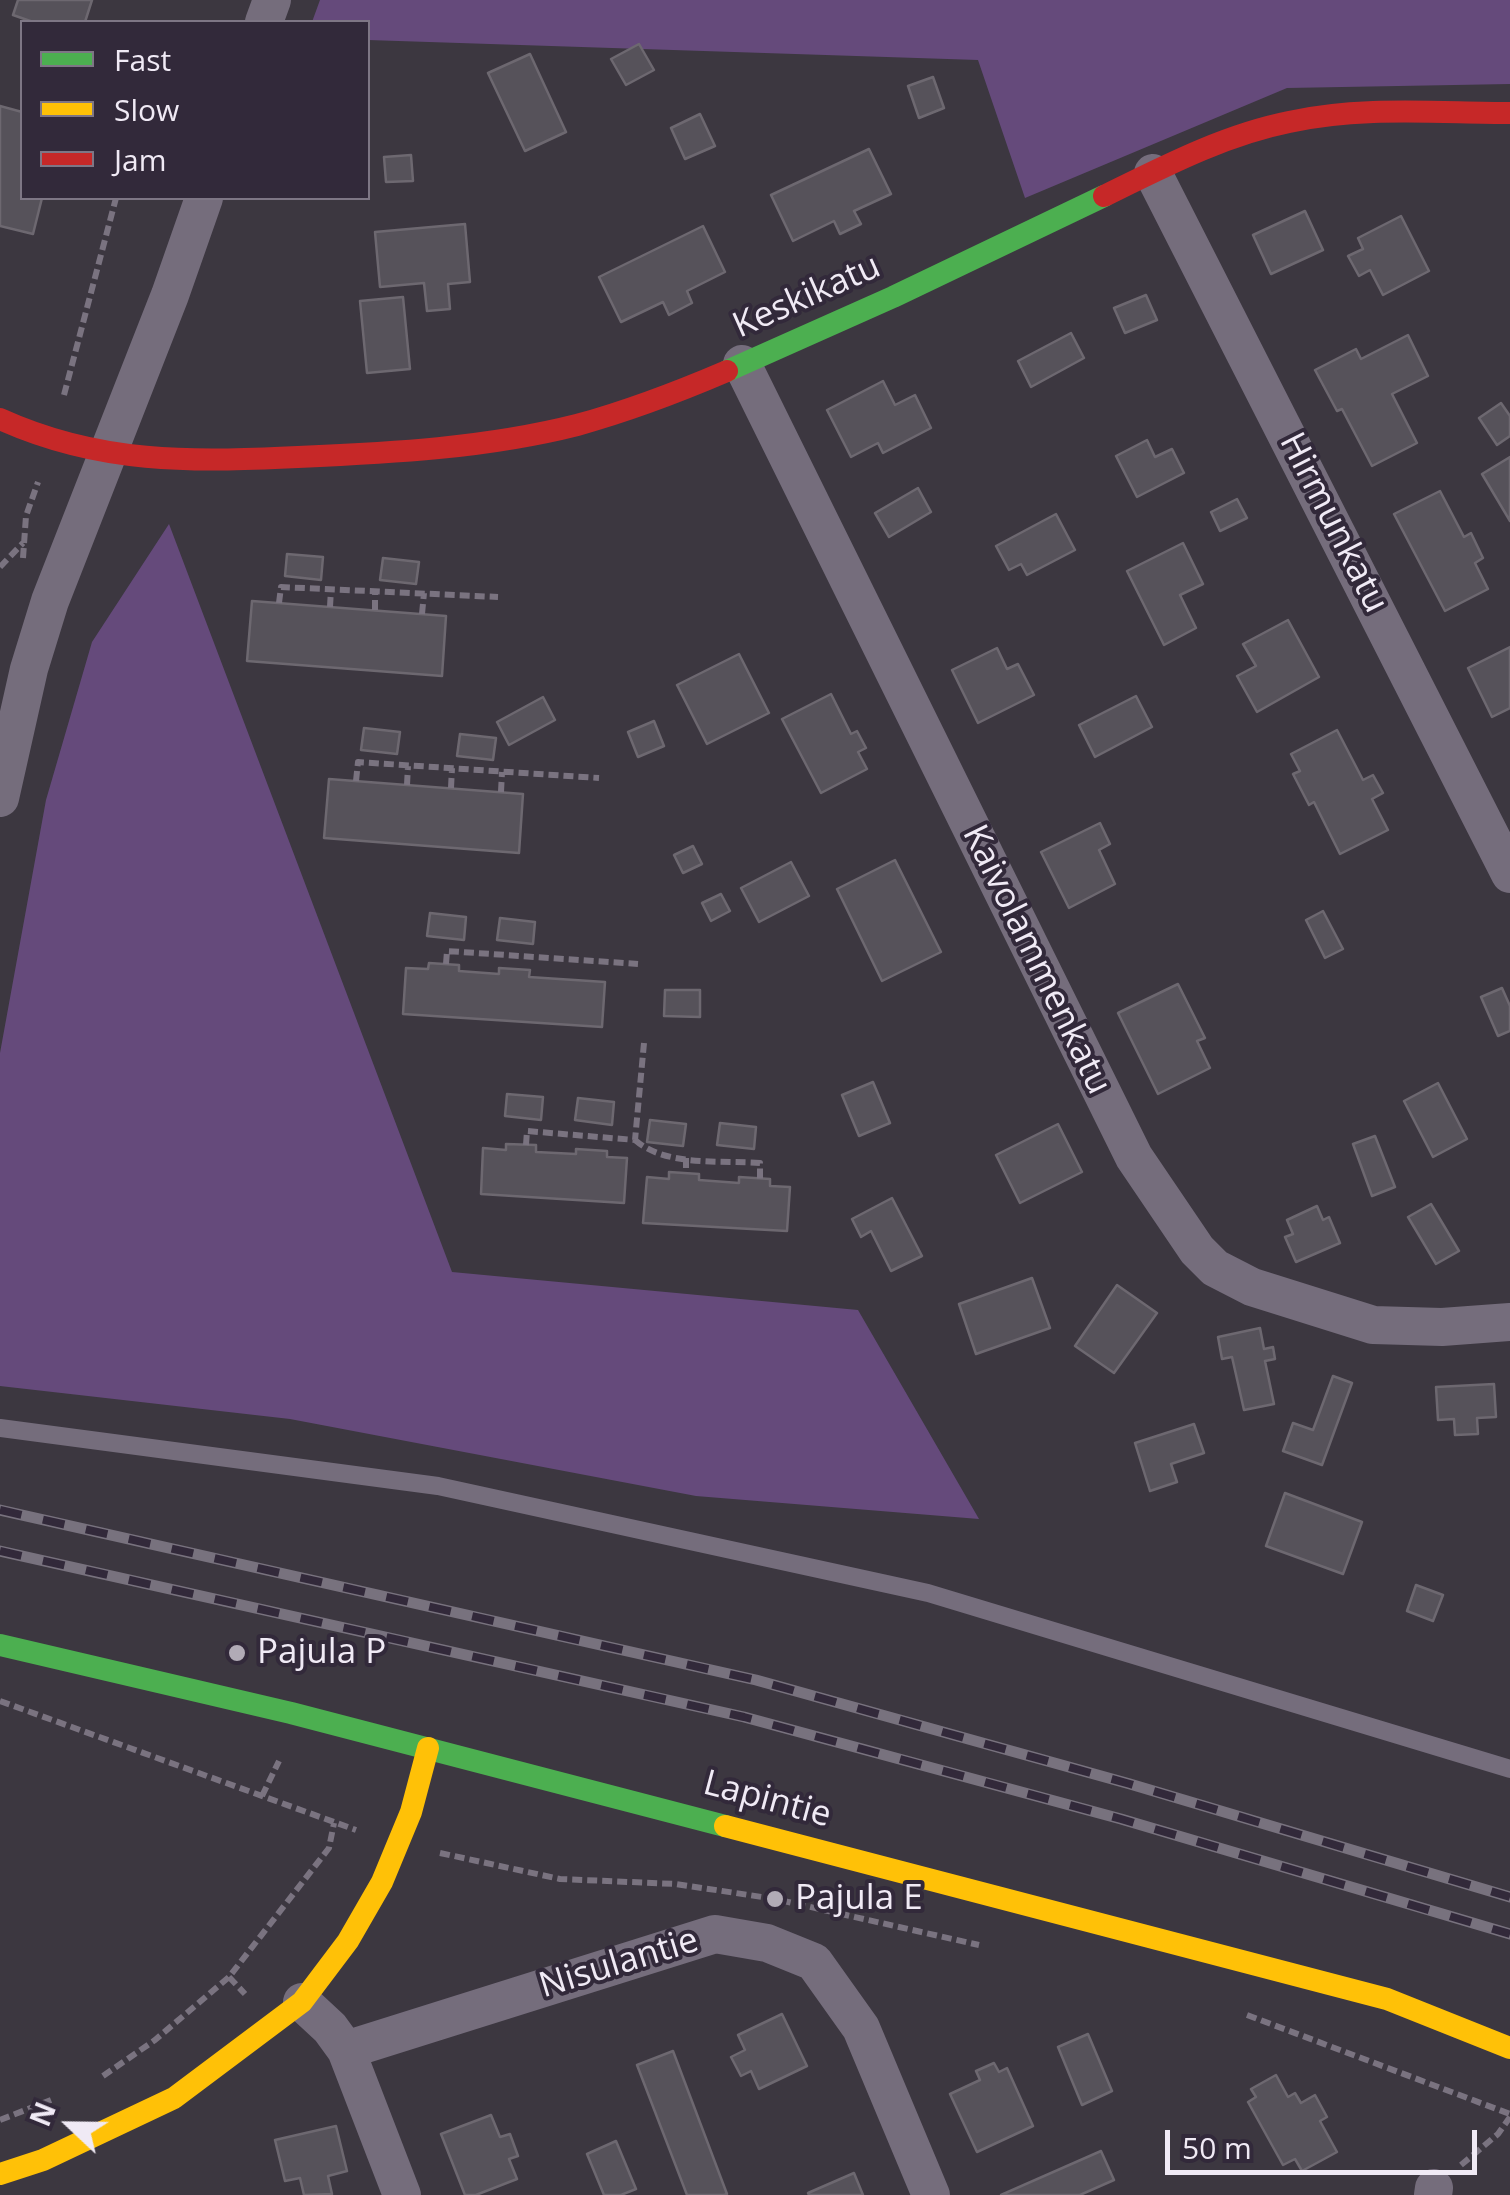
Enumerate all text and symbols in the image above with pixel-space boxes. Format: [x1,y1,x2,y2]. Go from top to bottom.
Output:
legend [20,20,370,200]
text: Fast [114,39,171,80]
text: Slow [114,89,179,130]
text: Jam [114,139,167,180]
street label: Keskikatu [727,246,887,348]
street label: Hirmunkatu [1270,426,1396,620]
street label: Kaivolammenkatu [953,819,1119,1101]
place label: Pajula P [257,1632,386,1674]
marker: Pajula P [226,1642,248,1664]
street label: Lapintie [699,1763,835,1837]
place label: Pajula E [795,1878,923,1920]
marker: Pajula E [764,1888,786,1910]
street label: Nisulantie [534,1920,704,2008]
north arrow [20,2075,120,2175]
text: N [20,2096,64,2131]
scale bar [1170,2110,1482,2172]
text: 50 m [1182,2127,1252,2168]

